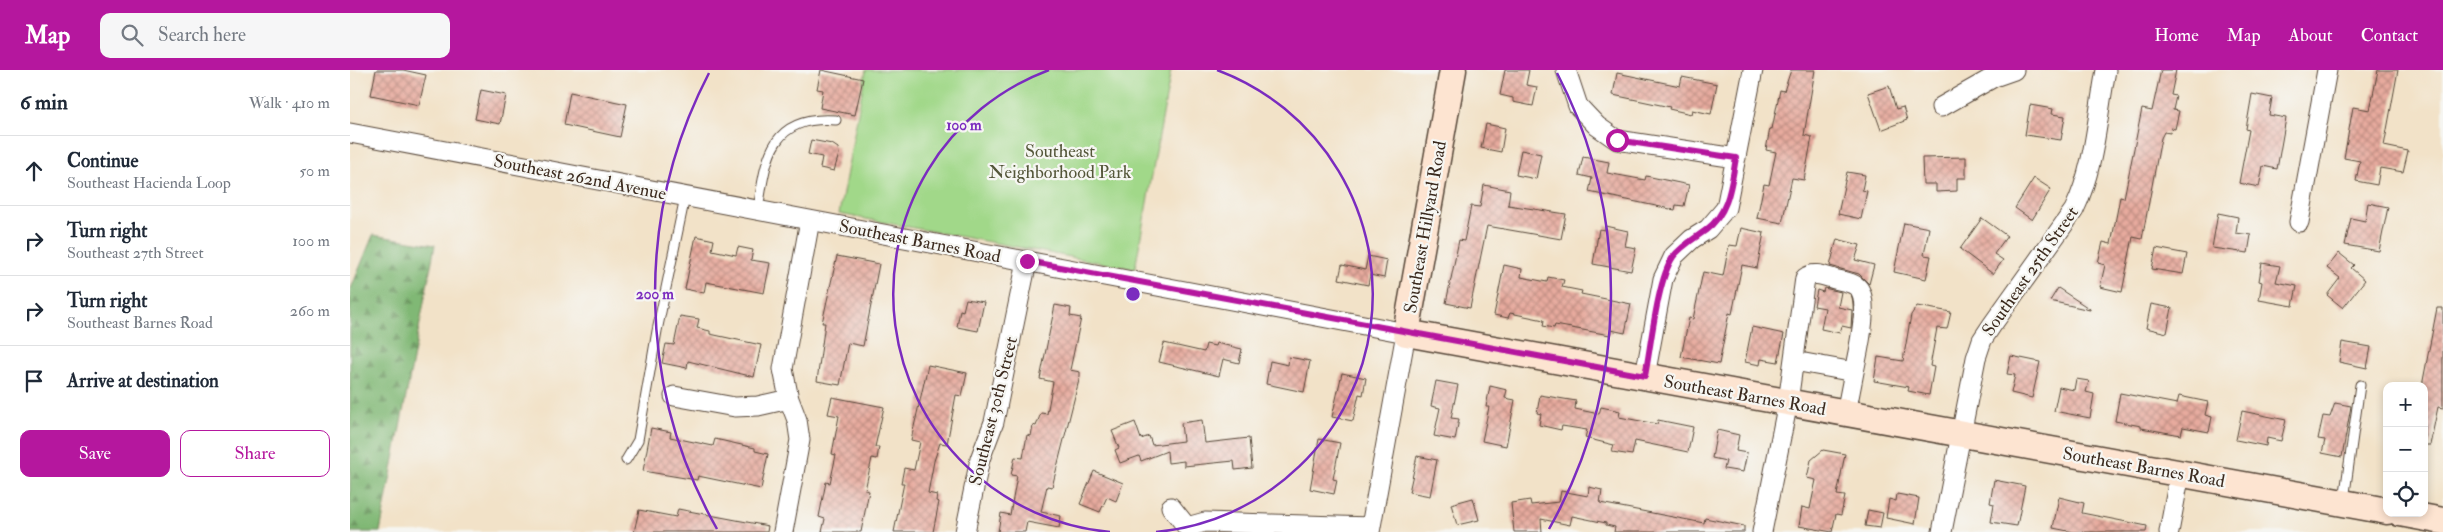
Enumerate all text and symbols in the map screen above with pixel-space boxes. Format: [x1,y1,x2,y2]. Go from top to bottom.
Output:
search box [100,13,450,58]
text: Map [25,20,70,51]
icon: search [118,21,146,49]
text: Search here [158,23,246,47]
text: Home [2154,24,2199,47]
text: Map [2227,24,2261,47]
text: About [2289,24,2333,47]
text: Contact [2361,24,2418,47]
text: 6 min [20,89,68,116]
text: Walk · 410 m [249,93,330,113]
text: 100 m [946,116,982,135]
route start [1606,129,1629,152]
street label: Southeast Hillyard Road [1399,139,1452,315]
park label: Southeast Neighborhood Park [989,140,1132,184]
text: Continue [67,149,138,173]
street label: Southeast 262nd Avenue [492,149,669,206]
icon: ahead [20,157,48,185]
text: 50 m [299,161,330,181]
text: Southeast Hacienda Loop [67,173,231,193]
street label: Southeast 25th Street [1977,202,2084,341]
street label: Southeast Barnes Road [837,215,1003,268]
text: Turn right [67,219,147,243]
icon: right [20,227,48,255]
text: 100 m [292,231,330,251]
text: Southeast 27th Street [67,243,204,263]
route end [1016,250,1039,273]
text: 200 m [636,285,674,304]
centre of rings [1124,285,1142,303]
text: Turn right [67,289,147,313]
icon: right [20,297,48,325]
text: 260 m [290,301,330,321]
text: Southeast Barnes Road [67,313,213,333]
street label: Southeast 30th Street [964,334,1023,488]
icon: arrive [20,367,48,395]
text: Arrive at destination [67,369,219,393]
street label: Southeast Barnes Road [1662,370,1828,421]
map controls [2383,382,2428,517]
button: + [2383,382,2428,427]
button: − [2383,427,2428,472]
button: Save [20,430,170,477]
button: Share [180,430,330,477]
street label: Southeast Barnes Road [2061,442,2227,493]
button: locate [2383,472,2428,517]

